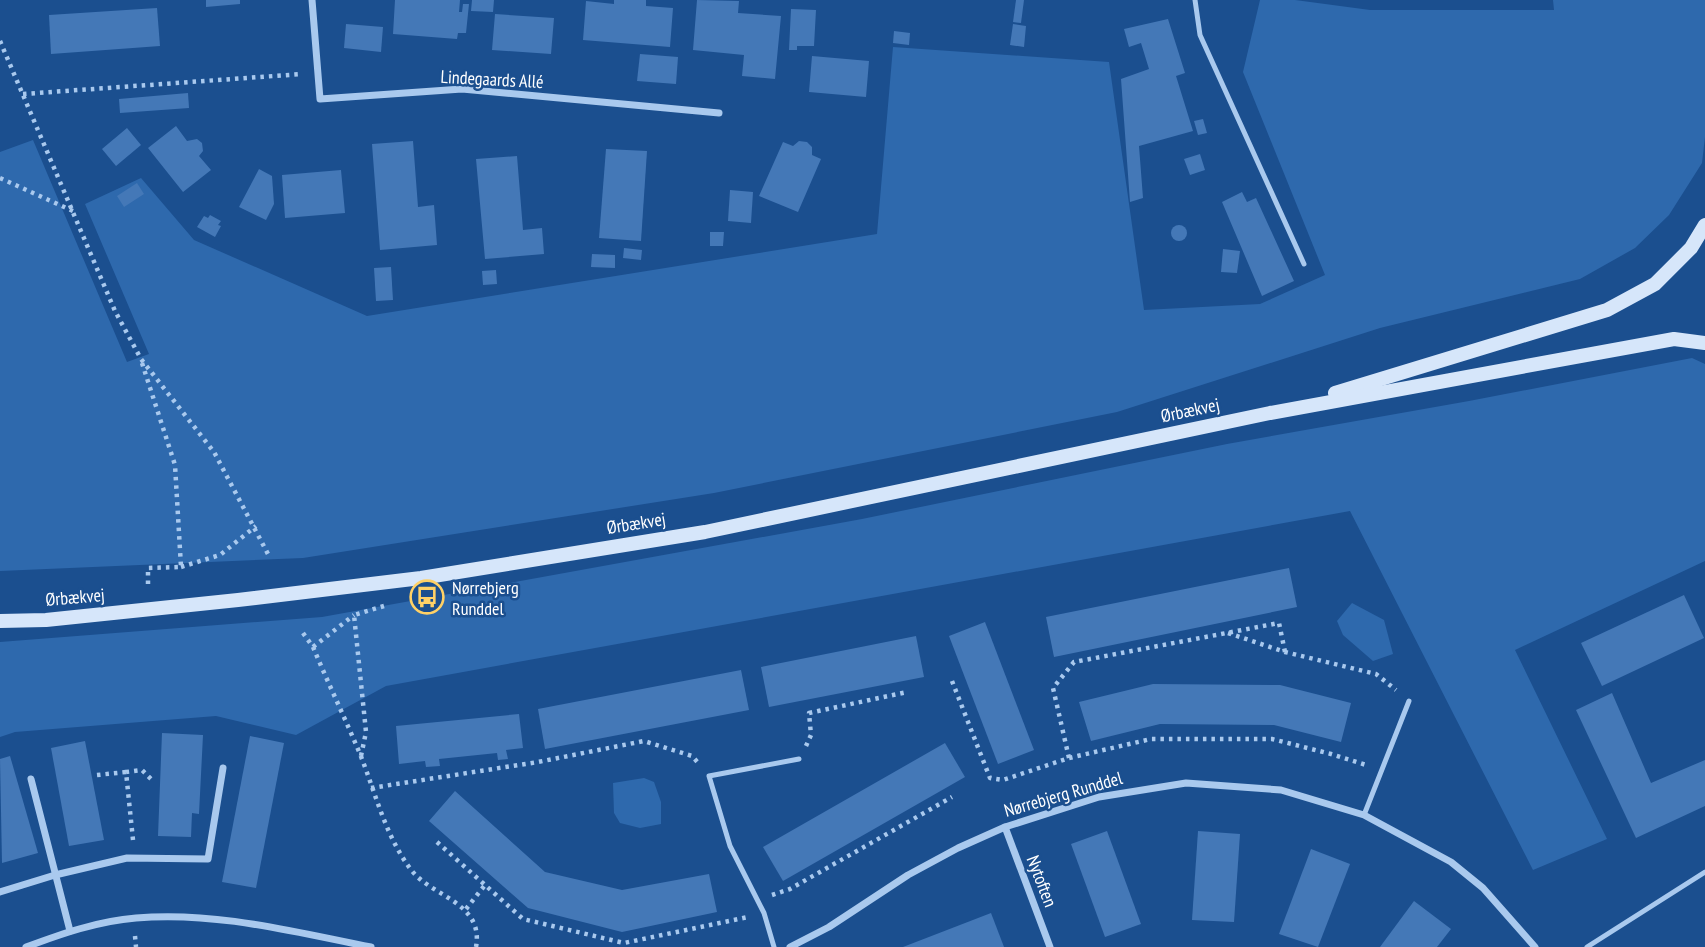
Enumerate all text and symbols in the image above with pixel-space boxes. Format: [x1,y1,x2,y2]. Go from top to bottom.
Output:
street label: Lindegaards Allé [440,65,544,93]
street label: Ørbækvej [1159,393,1221,427]
street label: Ørbækvej [605,507,667,539]
place label: Nørrebjerg Runddel [452,576,519,620]
bus stop icon: Nørrebjerg Runddel [408,578,446,616]
street label: Ørbækvej [44,583,106,611]
street label: Nørrebjerg Runddel [1001,766,1126,822]
street label: Nytoften [1022,852,1062,910]

